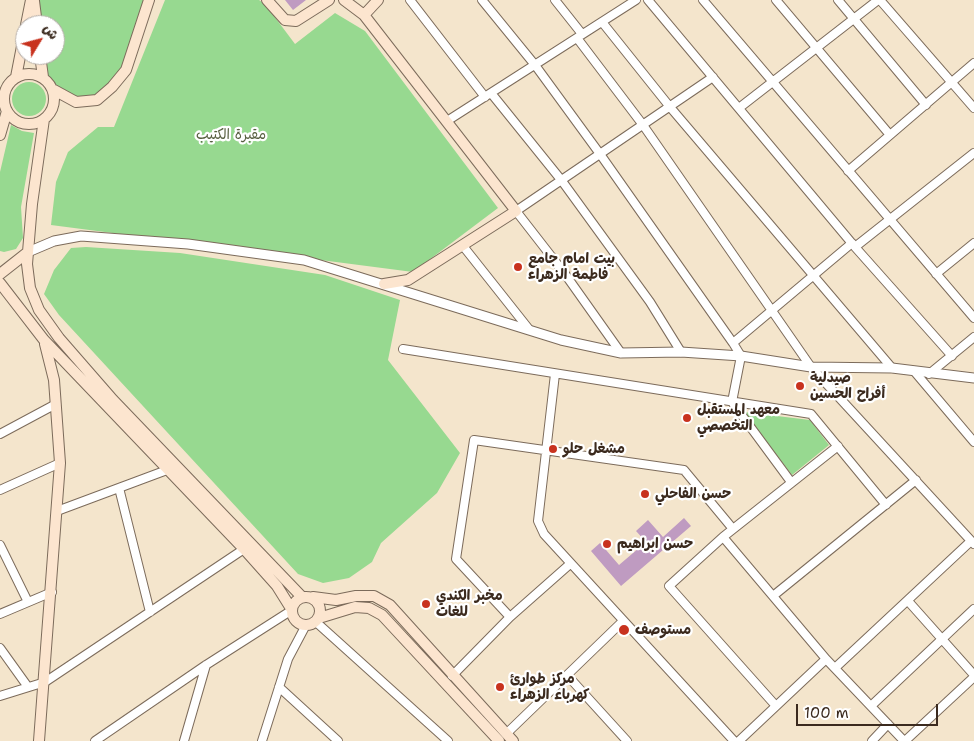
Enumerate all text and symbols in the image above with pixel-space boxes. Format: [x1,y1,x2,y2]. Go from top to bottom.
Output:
north arrow [15,15,65,65]
text: ش [39,20,63,43]
park label: مقبرة الكتيب [196,127,266,143]
place label: بيت امام جامع فاطمة الزهراء [528,251,615,284]
marker: بيت امام جامع فاطمة الزهراء [512,261,524,273]
place label: صيدلية أفراح الحسين [810,370,885,402]
marker: صيدلية أفراح الحسين [794,380,806,392]
place label: معهد المستقبل التخصصي [697,402,780,434]
marker: معهد المستقبل التخصصي [681,412,693,424]
place label: مشغل حلو [563,441,625,457]
marker: مشغل حلو [547,443,559,455]
place label: حسن الفاحلي [655,486,731,502]
marker: حسن الفاحلي [639,488,651,500]
place label: حسن ابراهيم [617,536,693,552]
marker: حسن ابراهيم [601,538,613,550]
place label: مخبر الكندي للغات [436,588,503,620]
marker: مخبر الكندي للغات [420,598,432,610]
place label: مستوصف [635,622,691,638]
marker: مستوصف [617,623,631,637]
place label: مركز طوارئ كهرباء الزهراء [510,671,590,704]
marker: مركز طوارئ كهرباء الزهراء [494,681,506,693]
scale bar [799,694,942,726]
text: 100 m [804,703,849,723]

